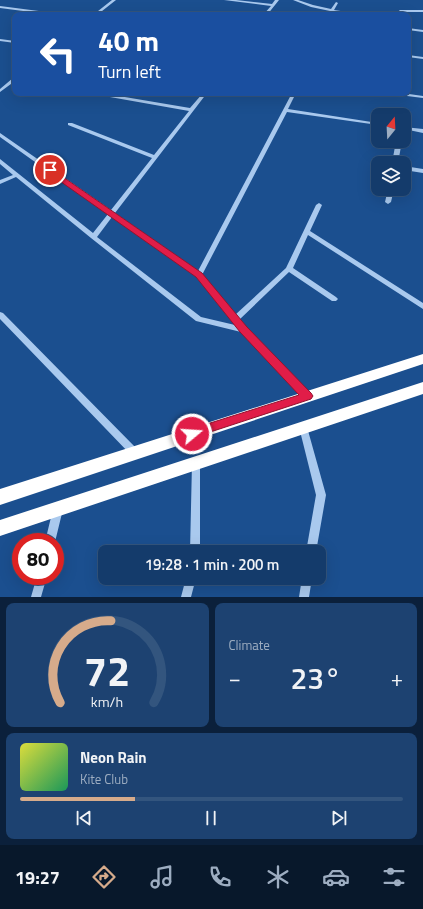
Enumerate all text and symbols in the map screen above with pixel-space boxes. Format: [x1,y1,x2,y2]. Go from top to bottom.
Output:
text: 40 m [98,19,159,62]
icon: left [32,28,84,80]
text: Turn left [98,58,161,85]
north arrow [371,108,411,148]
map controls [371,108,411,196]
pin [33,153,67,187]
button: layers [371,156,411,196]
icon: arrive [39,159,61,181]
position arrow [171,413,213,455]
speed limit sign: 80 [12,533,64,585]
text: 19:28 · 1 min · 200 m [145,553,279,576]
text: Climate [229,635,270,655]
text: 72 [84,639,131,702]
text: 23° [291,655,341,701]
text: − [229,661,241,695]
text: + [391,661,403,695]
text: km/h [91,691,123,713]
text: Neon Rain [80,746,147,769]
text: Kite Club [80,769,128,789]
icon: previous [73,807,95,829]
icon: pause [200,807,222,829]
icon: next [328,807,350,829]
icon: directions [90,863,118,891]
icon: music [148,863,176,891]
icon: phone [206,863,234,891]
icon: climate [264,863,292,891]
icon: car [322,863,350,891]
icon: filters [380,863,408,891]
text: 19:27 [15,864,60,891]

